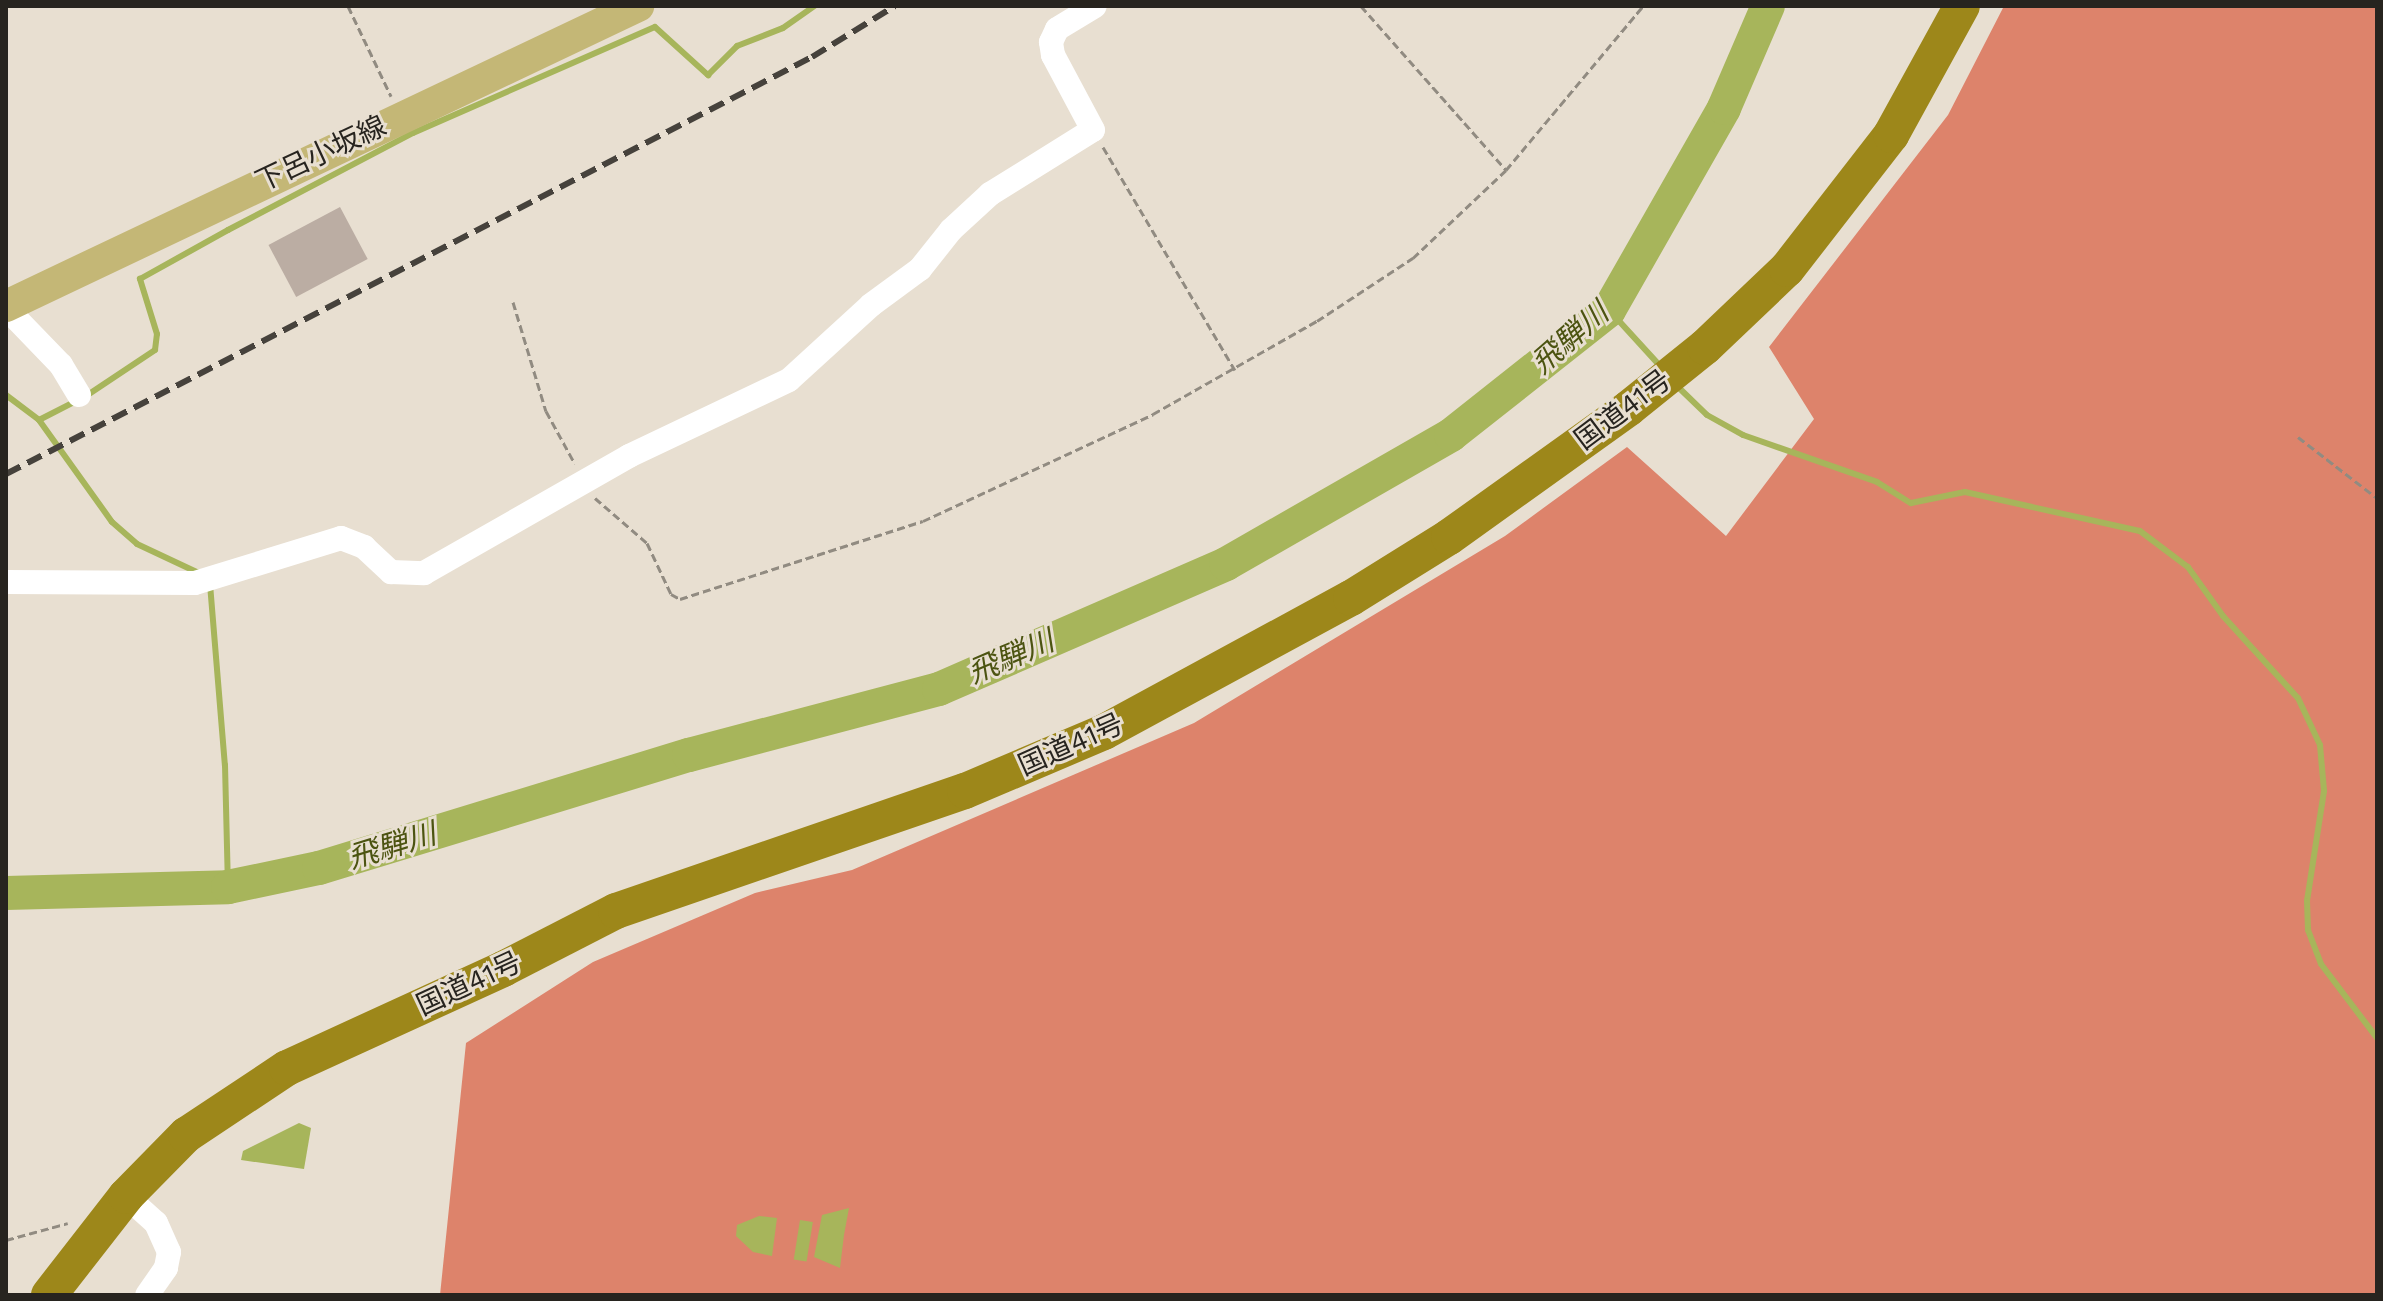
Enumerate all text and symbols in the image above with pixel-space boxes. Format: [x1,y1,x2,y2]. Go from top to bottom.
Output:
street label: 下呂小坂線 [250,109,392,199]
water label: 飛騨川 [1524,295,1616,381]
street label: 国道41号 [1568,363,1678,457]
water label: 飛騨川 [963,623,1059,691]
street label: 国道41号 [1013,707,1129,783]
water label: 飛騨川 [344,816,440,876]
street label: 国道41号 [411,945,527,1023]

